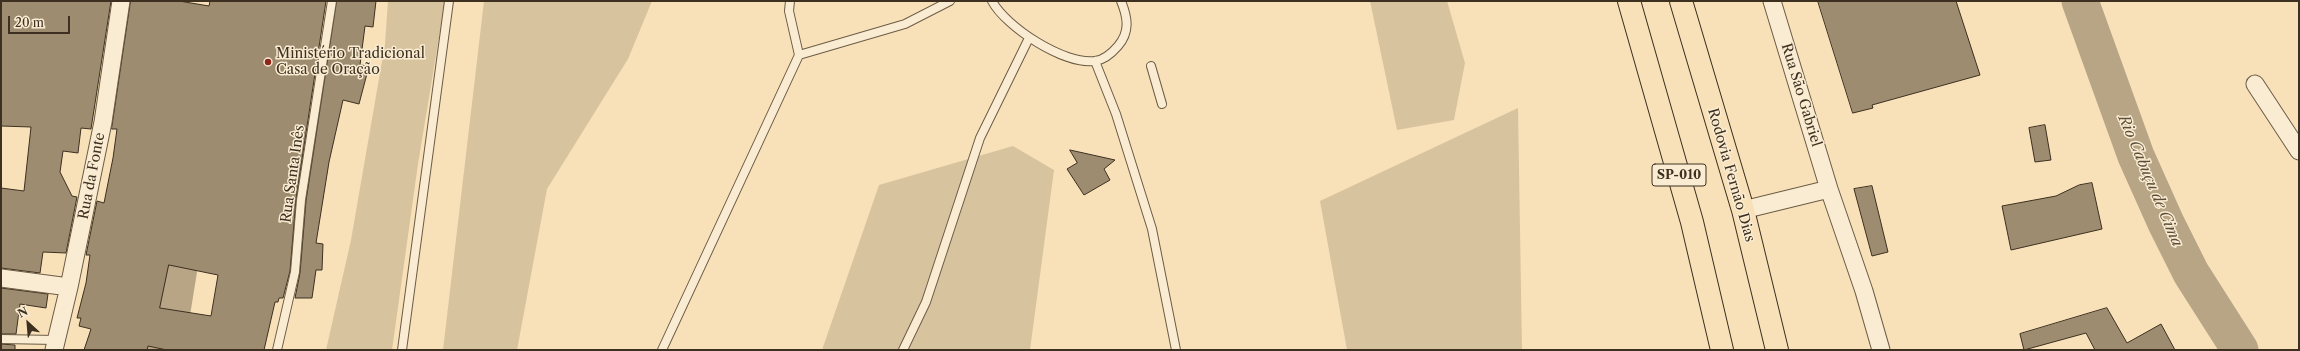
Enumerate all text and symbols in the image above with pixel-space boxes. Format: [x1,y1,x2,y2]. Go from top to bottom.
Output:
scale bar [10,8,72,34]
text: 20 m [15,15,44,30]
street label: Rua São Gabriel [1777,41,1825,149]
place label: Ministério Tradicional Casa de Oração [276,46,425,78]
marker: Ministério Tradicional Casa de Oração [263,57,273,67]
street label: Rodovia Fernão Dias [1704,106,1758,244]
water label: Rio Cabuçu de Cima [2114,112,2186,250]
street label: Rua Santa Inês [278,124,308,224]
street label: Rua da Fonte [75,131,109,221]
road number: SP-010 [1652,164,1706,186]
north arrow [8,303,48,343]
text: N [15,304,30,321]

